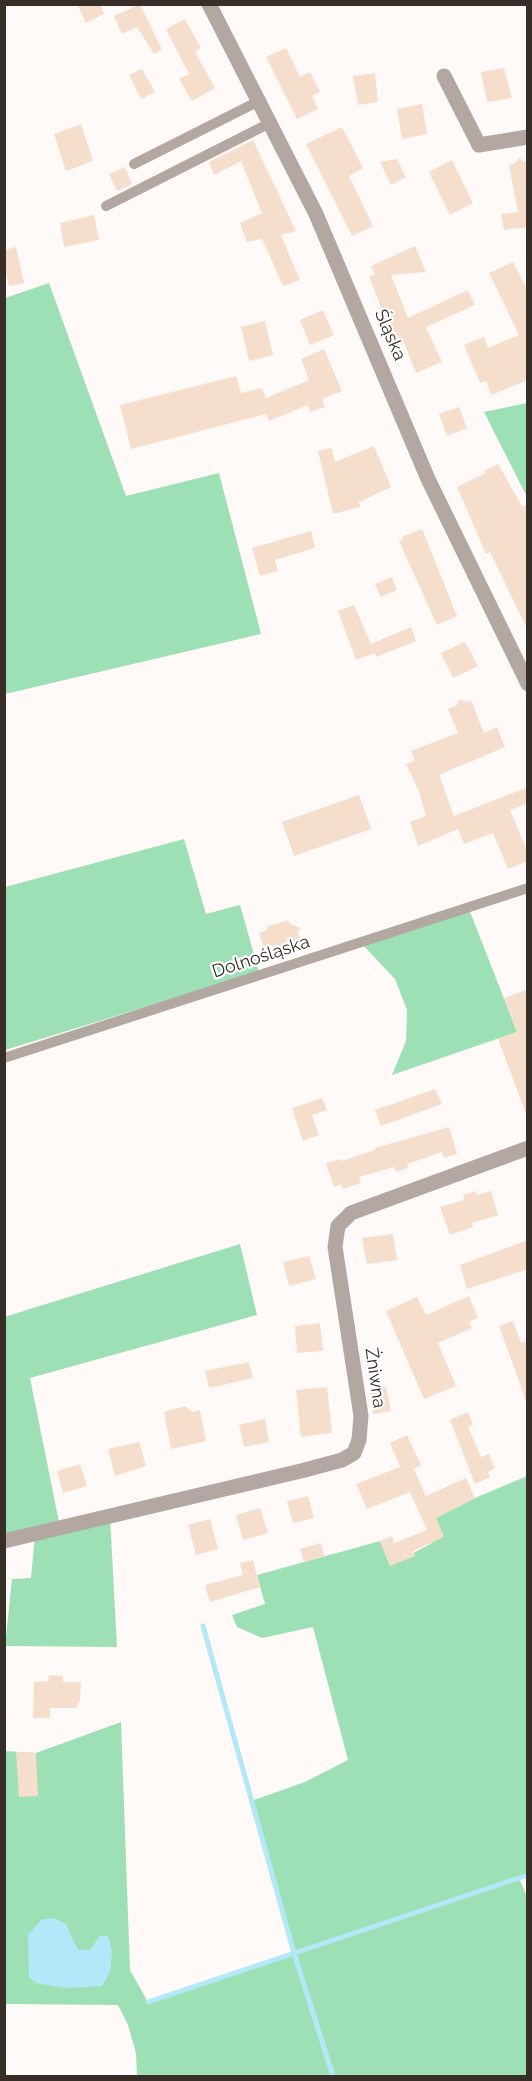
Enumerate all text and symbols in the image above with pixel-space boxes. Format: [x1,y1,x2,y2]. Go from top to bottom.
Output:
street label: Śląska [370,306,410,364]
street label: Dolnośląska [210,931,312,983]
street label: Żniwna [360,1347,390,1409]

